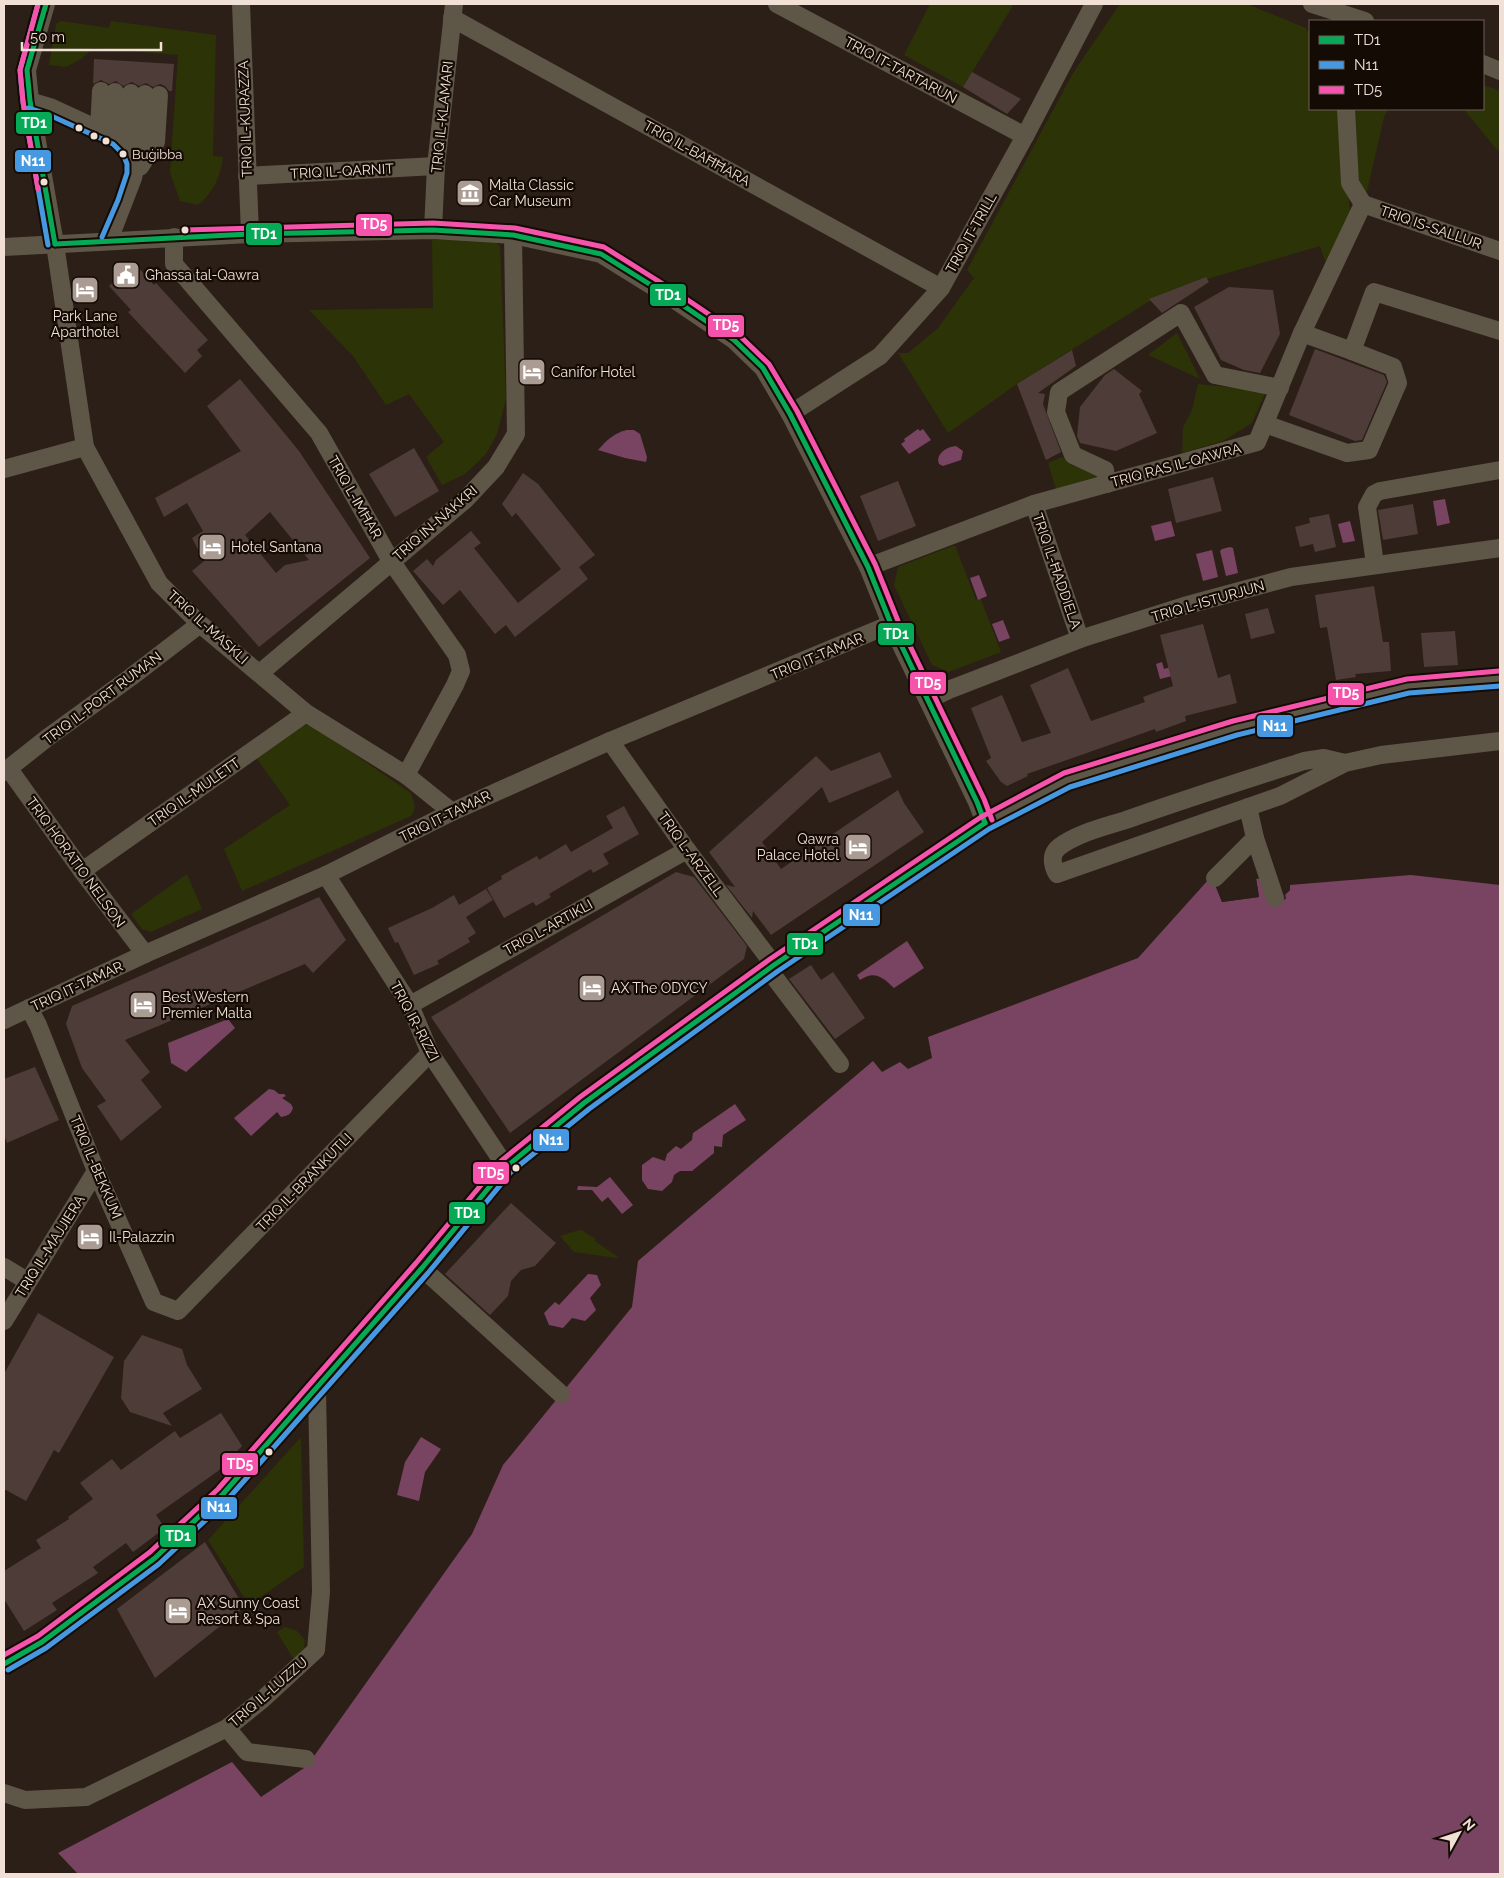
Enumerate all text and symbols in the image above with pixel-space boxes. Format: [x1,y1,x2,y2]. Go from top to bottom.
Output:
scale bar [22,20,161,52]
legend [1309,20,1484,110]
text: 50 m [30,28,65,46]
text: TD1 [1354,31,1381,49]
street label: TRIQ IT-TARTARUN [842,34,960,106]
text: N11 [1354,56,1379,74]
street label: TRIQ IL-KURAZZA [235,60,255,178]
street label: TRIQ IL-KLAMARI [428,60,456,174]
text: TD5 [1354,81,1382,99]
line badge: TD1 [15,111,53,135]
text: TD1 [21,115,47,131]
street label: TRIQ IL-BAĦĦARA [641,117,753,189]
unlabelled marker [74,123,84,133]
unlabelled marker [89,131,99,141]
unlabelled marker [101,136,111,146]
place label: Buġibba [132,147,182,162]
line badge: N11 [14,149,52,173]
marker: Buġibba [118,149,128,159]
text: N11 [21,153,45,169]
street label: TRIQ IL-QARNIT [290,160,395,182]
unlabelled marker [39,177,49,187]
place label: Malta Classic Car Museum [489,177,574,209]
museum icon: Malta Classic Car Museum [455,178,485,208]
street label: TRIQ IT-TRILL [942,190,1000,276]
street label: TRIQ IS-SALLUR [1378,202,1484,252]
line badge: TD5 [355,213,393,237]
text: TD5 [361,216,387,232]
line badge: TD1 [245,222,283,246]
unlabelled marker [180,225,190,235]
text: TD1 [251,226,277,242]
public building icon: Għassa tal-Qawra [111,260,141,290]
place label: Għassa tal-Qawra [145,267,259,283]
hotel icon: Park Lane Aparthotel [70,275,100,305]
line badge: TD1 [649,283,687,307]
text: TD1 [655,287,681,303]
place label: Park Lane Aparthotel [51,308,119,340]
line badge: TD5 [707,314,745,338]
text: TD5 [713,317,739,333]
hotel icon: Canifor Hotel [517,357,547,387]
place label: Canifor Hotel [551,364,636,380]
street label: TRIQ RAS IL-QAWRA [1109,440,1243,490]
street label: TRIQ L-IMĦAR [325,453,385,541]
street label: TRIQ IN-NAKKRI [390,482,480,564]
street label: TRIQ IL-ĦADDIELA [1030,511,1084,631]
hotel icon: Hotel Santana [197,532,227,562]
place label: Hotel Santana [231,539,322,555]
street label: TRIQ L-ISTURJUN [1150,577,1266,625]
street label: TRIQ IL-MASKLI [165,587,251,667]
line badge: TD1 [877,622,915,646]
text: TD1 [883,626,909,642]
street label: TRIQ IT-TAMAR [768,629,866,683]
street label: TRIQ IL-PORT RUMAN [40,648,164,748]
line badge: TD5 [909,671,947,695]
text: TD5 [915,675,941,691]
line badge: TD5 [1327,682,1365,706]
text: TD5 [1333,685,1359,701]
line badge: N11 [1256,714,1294,738]
text: N11 [1263,718,1287,734]
street label: TRIQ IL-MULETT [145,754,243,830]
street label: TRIQ IT-TAMAR [397,787,493,845]
street label: TRIQ HORATIO NELSON [23,794,129,930]
street label: TRIQ L-ARZELL [655,809,727,899]
place label: Qawra Palace Hotel [757,831,839,863]
hotel icon: Qawra Palace Hotel [843,832,873,862]
street label: TRIQ L-ARTIKLI [501,896,595,958]
line badge: N11 [842,903,881,927]
text: N11 [849,907,873,923]
line badge: TD1 [786,932,824,956]
text: TD1 [792,936,818,952]
street label: TRIQ IT-TAMAR [29,958,125,1014]
hotel icon: AX The ODYCY [577,973,607,1003]
street label: TRIQ IR-RIZZI [387,979,443,1063]
place label: AX The ODYCY [611,980,708,996]
place label: Best Western Premier Malta [162,989,252,1021]
hotel icon: Best Western Premier Malta [128,990,158,1020]
street label: TRIQ IL-BEKKUM [67,1113,125,1221]
line badge: N11 [532,1128,570,1152]
street label: TRIQ IL-BRANKUTLI [253,1130,355,1234]
text: N11 [539,1132,563,1148]
line badge: TD5 [472,1161,510,1185]
unlabelled marker [511,1163,521,1173]
text: TD5 [478,1165,504,1181]
street label: TRIQ IL-MAJJIERA [12,1192,88,1300]
line badge: TD1 [448,1201,486,1225]
text: TD1 [454,1205,480,1221]
hotel icon: Il-Palazzin [75,1222,105,1252]
place label: Il-Palazzin [109,1229,175,1245]
unlabelled marker [264,1447,274,1457]
line badge: TD5 [221,1452,259,1476]
text: TD5 [227,1456,253,1472]
line badge: N11 [200,1496,238,1520]
text: N11 [207,1499,231,1515]
line badge: TD1 [159,1524,197,1548]
text: TD1 [165,1528,191,1544]
place label: AX Sunny Coast Resort & Spa [197,1595,300,1627]
hotel icon: AX Sunny Coast Resort & Spa [163,1596,193,1626]
street label: TRIQ IL-LUZZU [226,1654,310,1730]
north arrow [1434,1808,1484,1858]
text: N [1459,1815,1479,1834]

